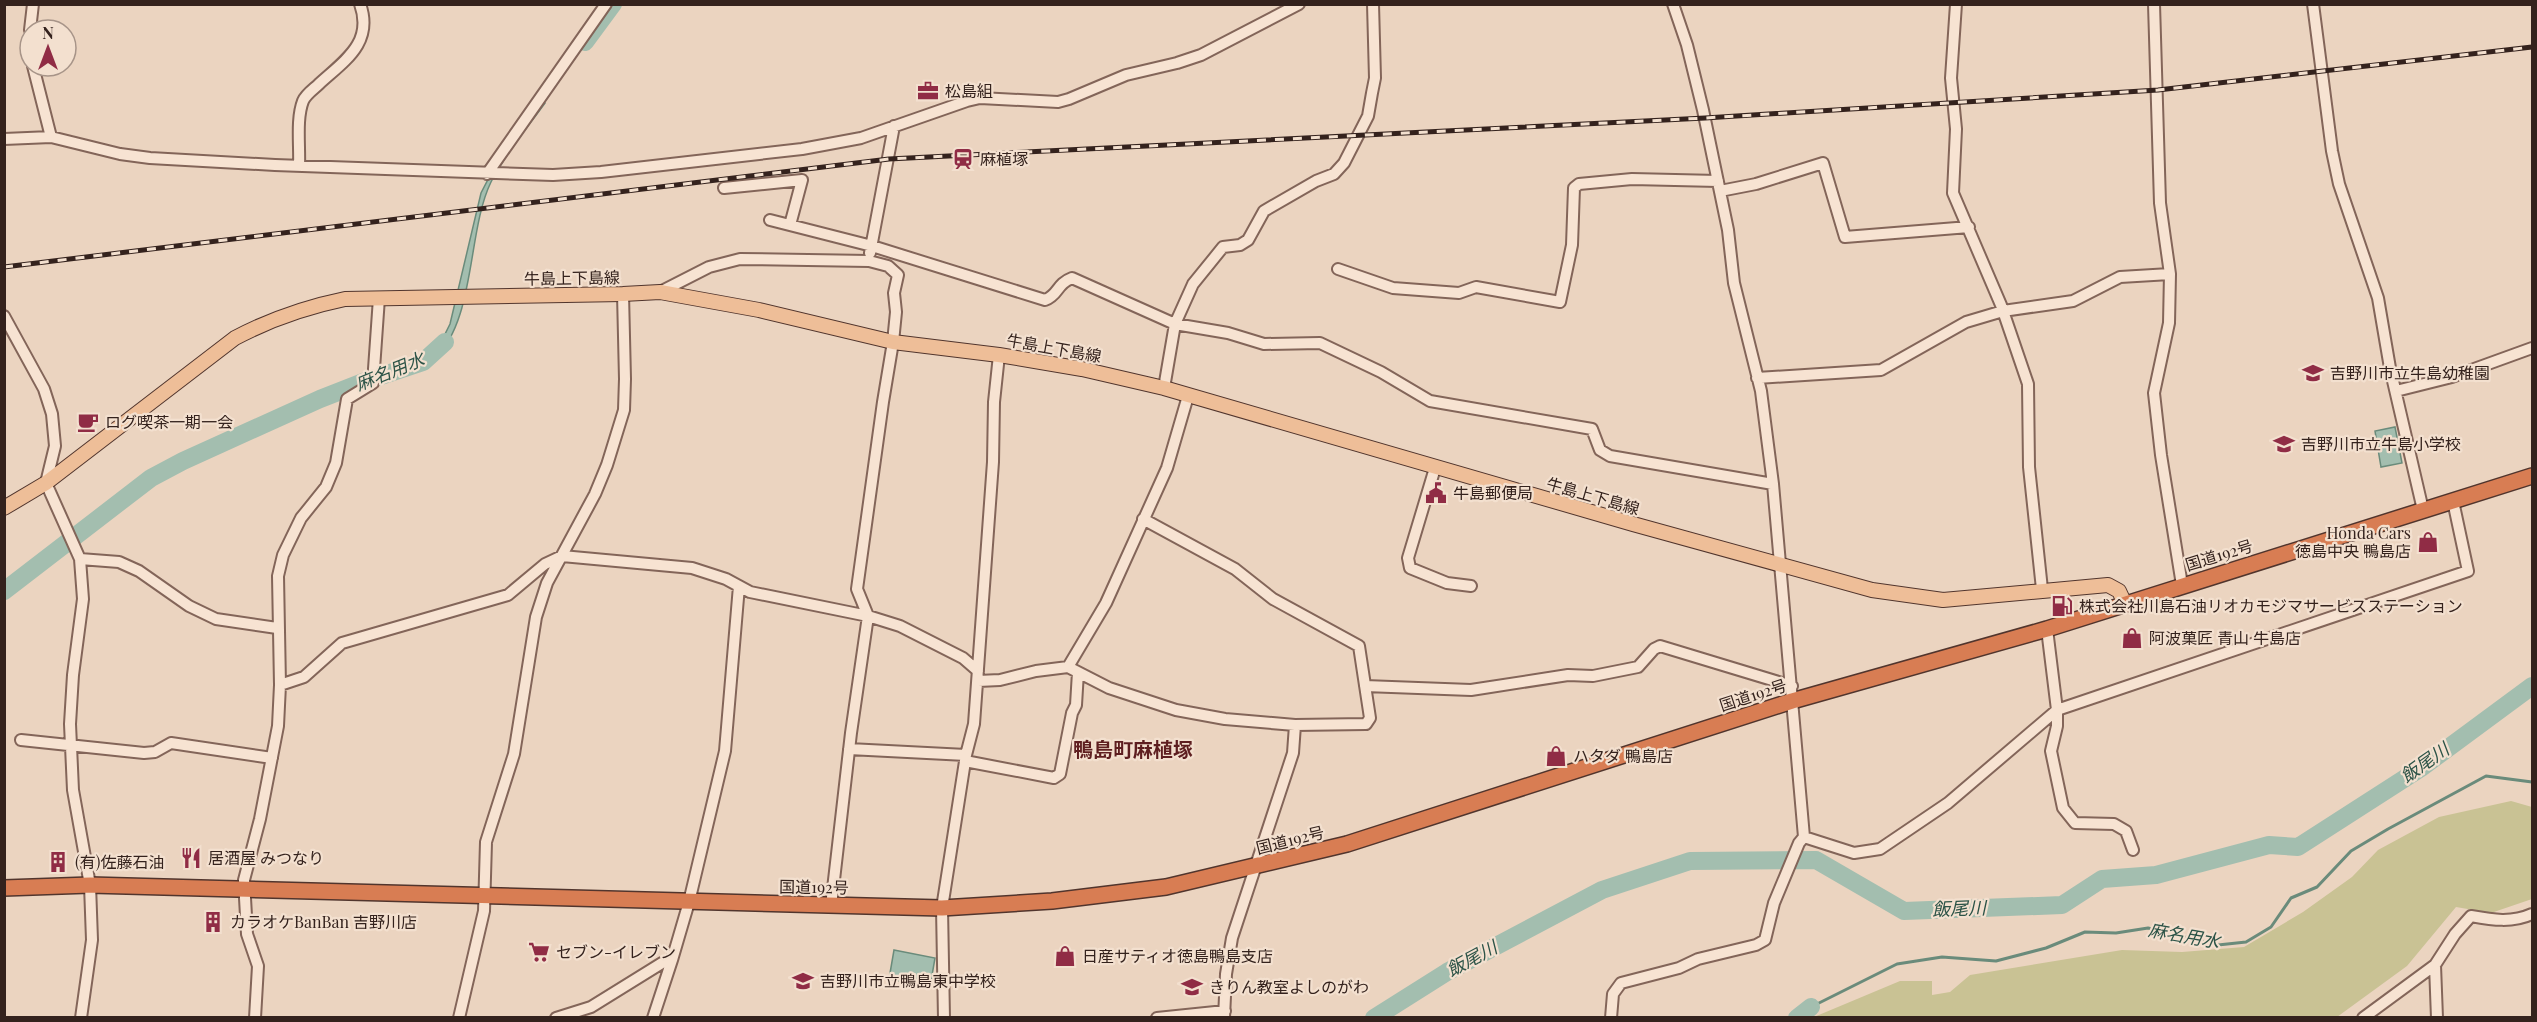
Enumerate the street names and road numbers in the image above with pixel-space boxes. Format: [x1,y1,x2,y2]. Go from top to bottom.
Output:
street label: 牛島上下島線 [524,266,620,289]
street label: 牛島上下島線 [1005,329,1103,366]
street label: 牛島上下島線 [1544,472,1642,519]
street label: 国道192号 [2182,534,2255,575]
street label: 国道192号 [1716,674,1789,715]
street label: 国道192号 [1254,821,1326,858]
street label: 国道192号 [779,875,849,898]

